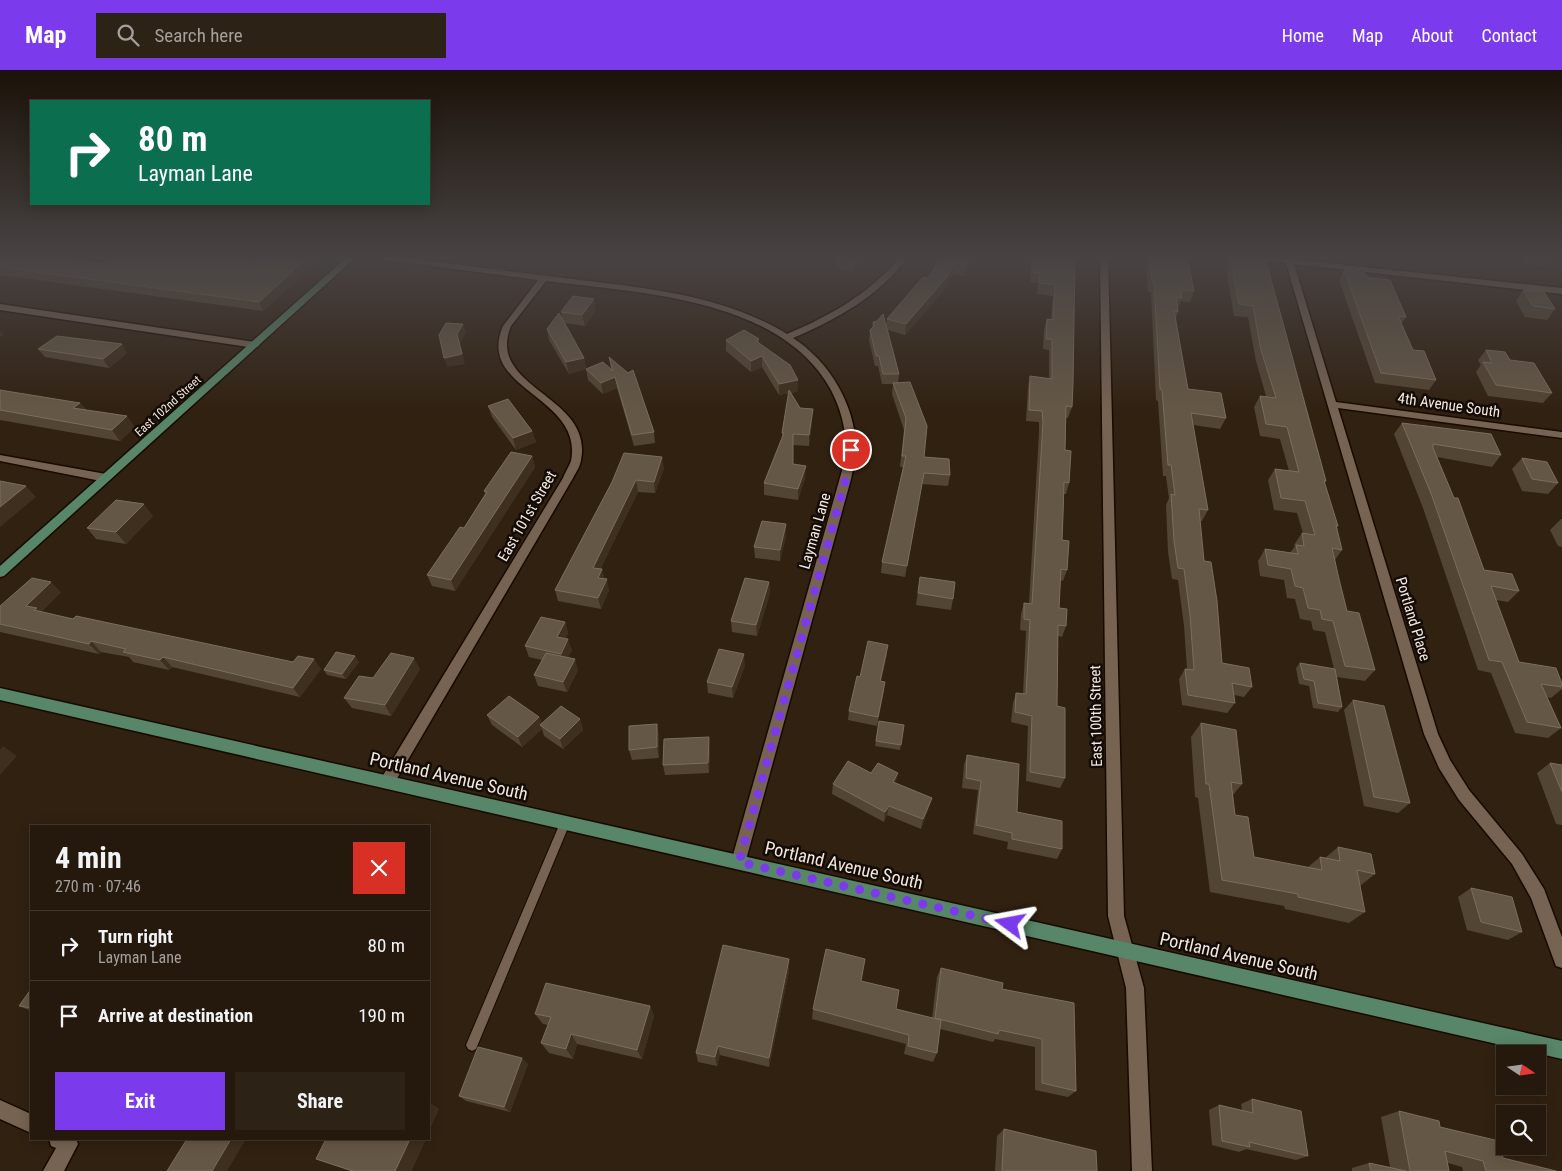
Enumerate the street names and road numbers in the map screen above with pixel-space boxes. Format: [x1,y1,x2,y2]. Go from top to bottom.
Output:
street label: East 102nd Street [132,372,204,439]
street label: 4th Avenue South [1397,389,1501,421]
street label: East 101st Street [494,468,560,564]
street label: Layman Lane [796,491,834,571]
street label: Portland Place [1392,575,1434,663]
street label: East 100th Street [1086,665,1106,767]
street label: Portland Avenue South [368,748,530,804]
street label: Portland Avenue South [763,837,925,893]
street label: Portland Avenue South [1158,928,1320,984]

